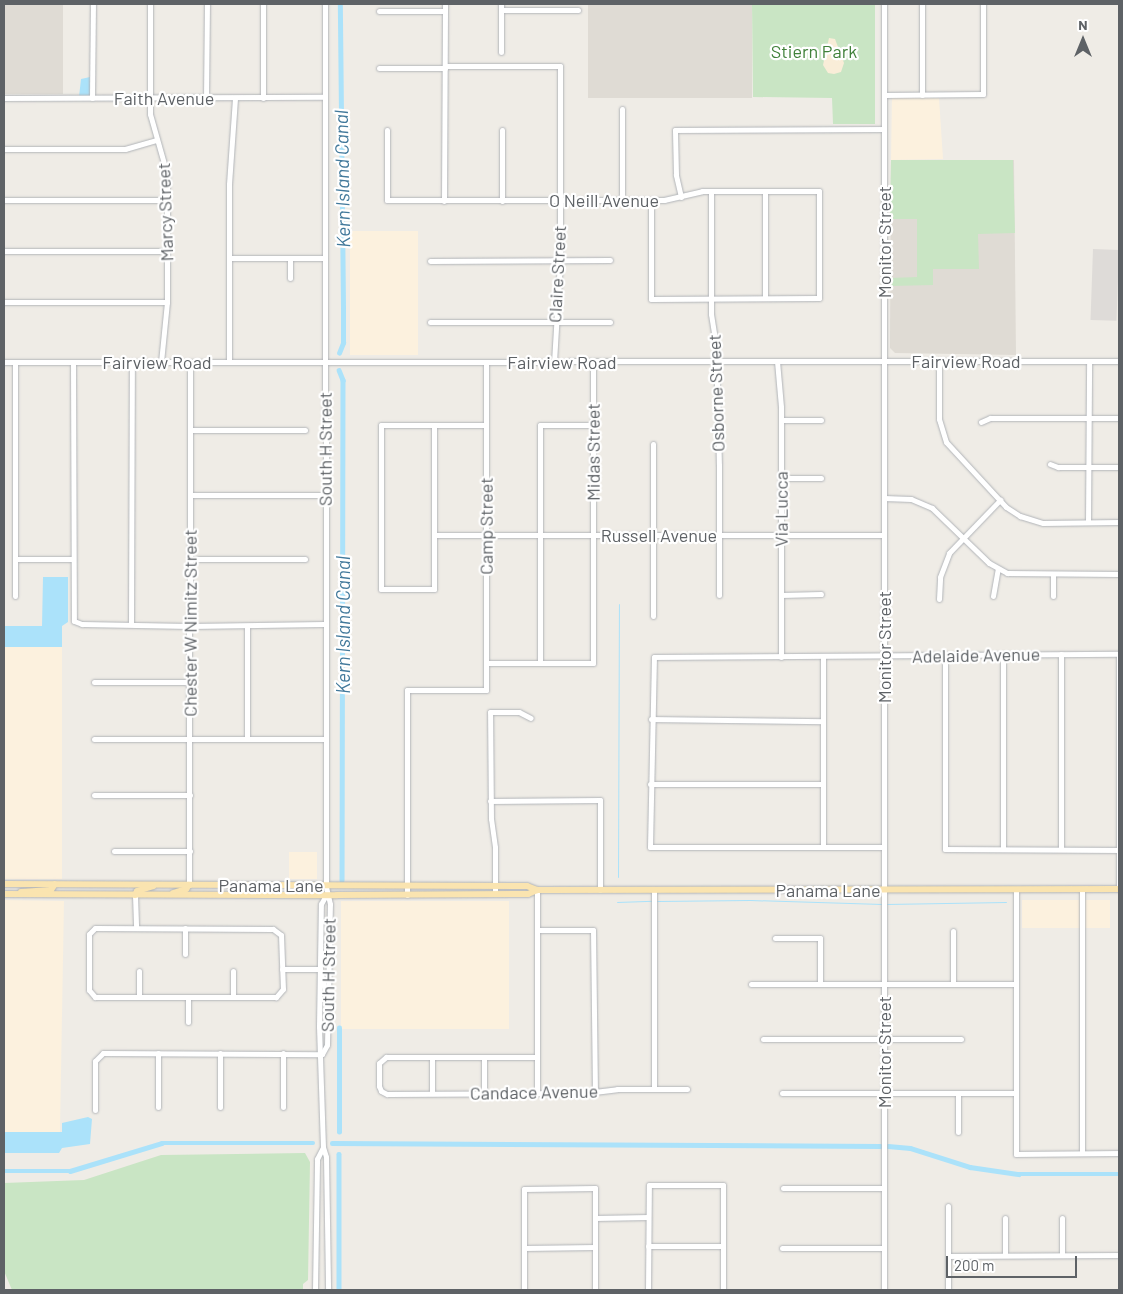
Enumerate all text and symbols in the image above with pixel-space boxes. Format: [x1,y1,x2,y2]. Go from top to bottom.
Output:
north arrow [1058,15,1108,65]
text: N [1078,16,1088,33]
park label: Stiern Park [771,40,857,62]
street label: Faith Avenue [114,87,214,109]
water label: Kern Island Canal [329,110,355,248]
street label: Marcy Street [152,162,178,262]
street label: Monitor Street [873,186,895,298]
street label: O Neill Avenue [549,189,659,211]
street label: Claire Street [544,225,570,323]
street label: Osborne Street [703,334,729,452]
street label: Fairview Road [911,350,1021,372]
street label: Fairview Road [102,351,212,373]
street label: Fairview Road [507,351,617,373]
street label: South H Street [314,392,336,506]
street label: Midas Street [582,403,604,501]
street label: Via Lucca [770,471,792,547]
street label: Camp Street [475,477,497,575]
street label: Russell Avenue [601,524,717,546]
street label: Chester W Nimitz Street [179,529,201,717]
water label: Kern Island Canal [332,556,354,694]
street label: Monitor Street [873,591,895,703]
street label: Adelaide Avenue [912,643,1040,667]
street label: Panama Lane [219,874,323,896]
street label: Panama Lane [776,879,880,901]
street label: South H Street [316,918,340,1032]
street label: Monitor Street [873,996,895,1108]
street label: Candace Avenue [470,1080,598,1104]
scale bar [948,1246,1079,1278]
text: 200 m [954,1256,994,1274]

